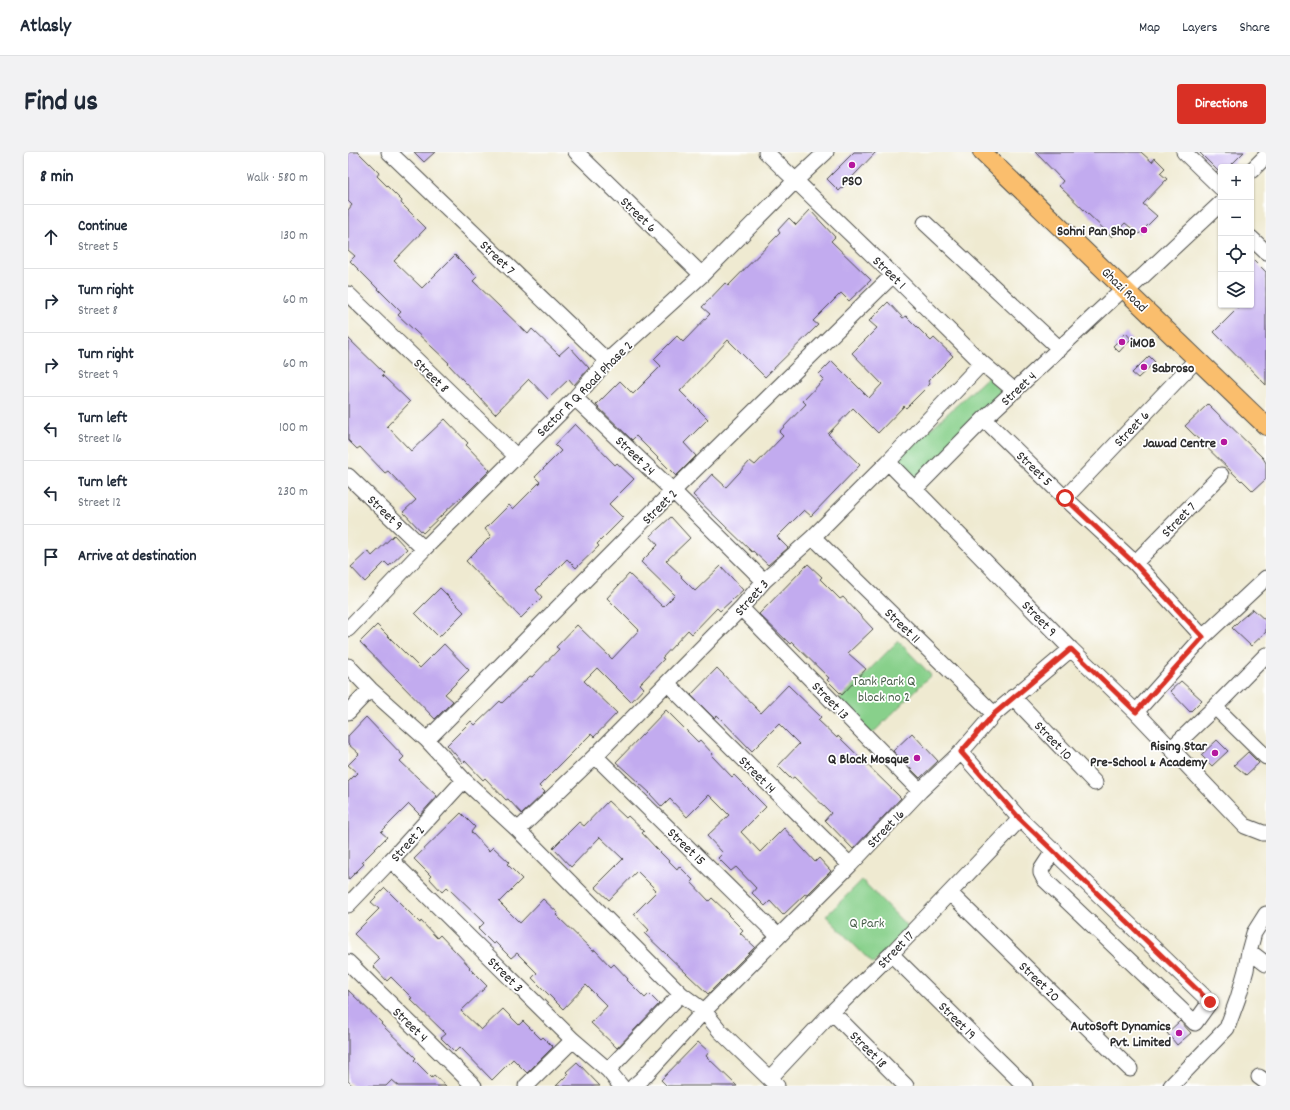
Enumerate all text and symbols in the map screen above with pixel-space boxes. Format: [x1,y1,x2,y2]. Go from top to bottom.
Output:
text: Atlasly [20,14,71,41]
text: Map [1139,18,1160,38]
text: Layers [1182,18,1217,38]
text: Share [1239,18,1270,38]
text: Find us [24,84,98,124]
button: Directions [1177,84,1266,124]
marker: PSO [847,160,857,170]
map controls [1218,164,1254,308]
button: + [1218,164,1254,200]
text: 8 min [40,166,73,190]
text: Walk · 580 m [247,169,308,188]
place label: PSO [842,172,862,192]
street label: Street 6 [615,193,661,238]
button: − [1218,200,1254,236]
text: Continue [78,216,127,238]
place label: Sohni Pan Shop [1057,222,1137,242]
marker: Sohni Pan Shop [1139,225,1149,235]
icon: ahead [40,226,62,248]
text: 130 m [280,227,308,246]
street label: Street 7 [474,236,519,280]
button: locate [1218,236,1254,272]
text: Street 5 [78,238,119,257]
street label: Street 1 [867,252,910,295]
street label: Ghazi Road [1096,263,1151,318]
button: layers [1218,272,1254,308]
text: Turn right [78,280,134,302]
icon: right [40,290,62,312]
text: 60 m [283,291,308,310]
text: Street 8 [78,302,118,321]
place label: iMOB [1130,334,1156,354]
street label: Sector R Q Road Phase 2 [533,337,638,442]
marker: iMOB [1117,337,1127,347]
text: Turn right [78,344,134,366]
icon: right [40,354,62,376]
street label: Street 8 [408,354,453,399]
text: 60 m [283,355,308,374]
place label: Sabroso [1152,359,1194,379]
marker: Sabroso [1139,362,1149,372]
text: Street 9 [78,366,119,385]
street label: Street 4 [997,367,1042,411]
street label: Street 6 [1110,406,1155,452]
text: Turn left [78,408,127,430]
icon: left [40,418,62,440]
text: 100 m [279,419,308,438]
text: Street 16 [78,430,122,449]
street label: Street 24 [610,432,659,481]
place label: Jawad Centre [1143,434,1216,454]
marker: Jawad Centre [1219,437,1229,447]
street label: Street 5 [1011,447,1056,492]
text: Turn left [78,472,127,494]
icon: left [40,482,62,504]
text: 230 m [278,483,308,502]
street label: Street 2 [638,485,683,530]
route start [1056,489,1074,507]
street label: Street 9 [362,491,407,536]
text: Street 12 [78,494,121,513]
street label: Street 7 [1157,498,1201,543]
icon: arrive [40,546,62,568]
text: Arrive at destination [78,546,196,568]
street label: Street 3 [731,576,774,621]
street label: Street 9 [1016,597,1061,642]
street label: Street 11 [879,604,924,649]
park label: Tank Park Q block no 2 [853,672,915,708]
street label: Street 13 [806,678,853,725]
street label: Street 10 [1029,717,1076,766]
place label: Rising Star Pre-School & Academy [1090,737,1208,773]
marker: Rising Star Pre-School & Academy [1210,748,1220,758]
place label: Q Block Mosque [828,750,909,770]
street label: Street 14 [733,752,780,799]
marker: Q Block Mosque [912,753,922,763]
street label: Street 16 [863,805,910,853]
street label: Street 2 [387,822,430,867]
street label: Street 15 [662,824,709,871]
park label: Q Park [849,914,885,934]
street label: Street 17 [873,927,919,974]
street label: Street 3 [482,953,527,998]
street label: Street 20 [1013,958,1064,1007]
route end [1201,993,1219,1011]
street label: Street 19 [933,998,980,1045]
street label: Street 4 [387,1003,432,1048]
place label: AutoSoft Dynamics Pvt. Limited [1071,1017,1171,1053]
street label: Street 18 [844,1027,891,1074]
marker: AutoSoft Dynamics Pvt. Limited [1174,1028,1184,1038]

